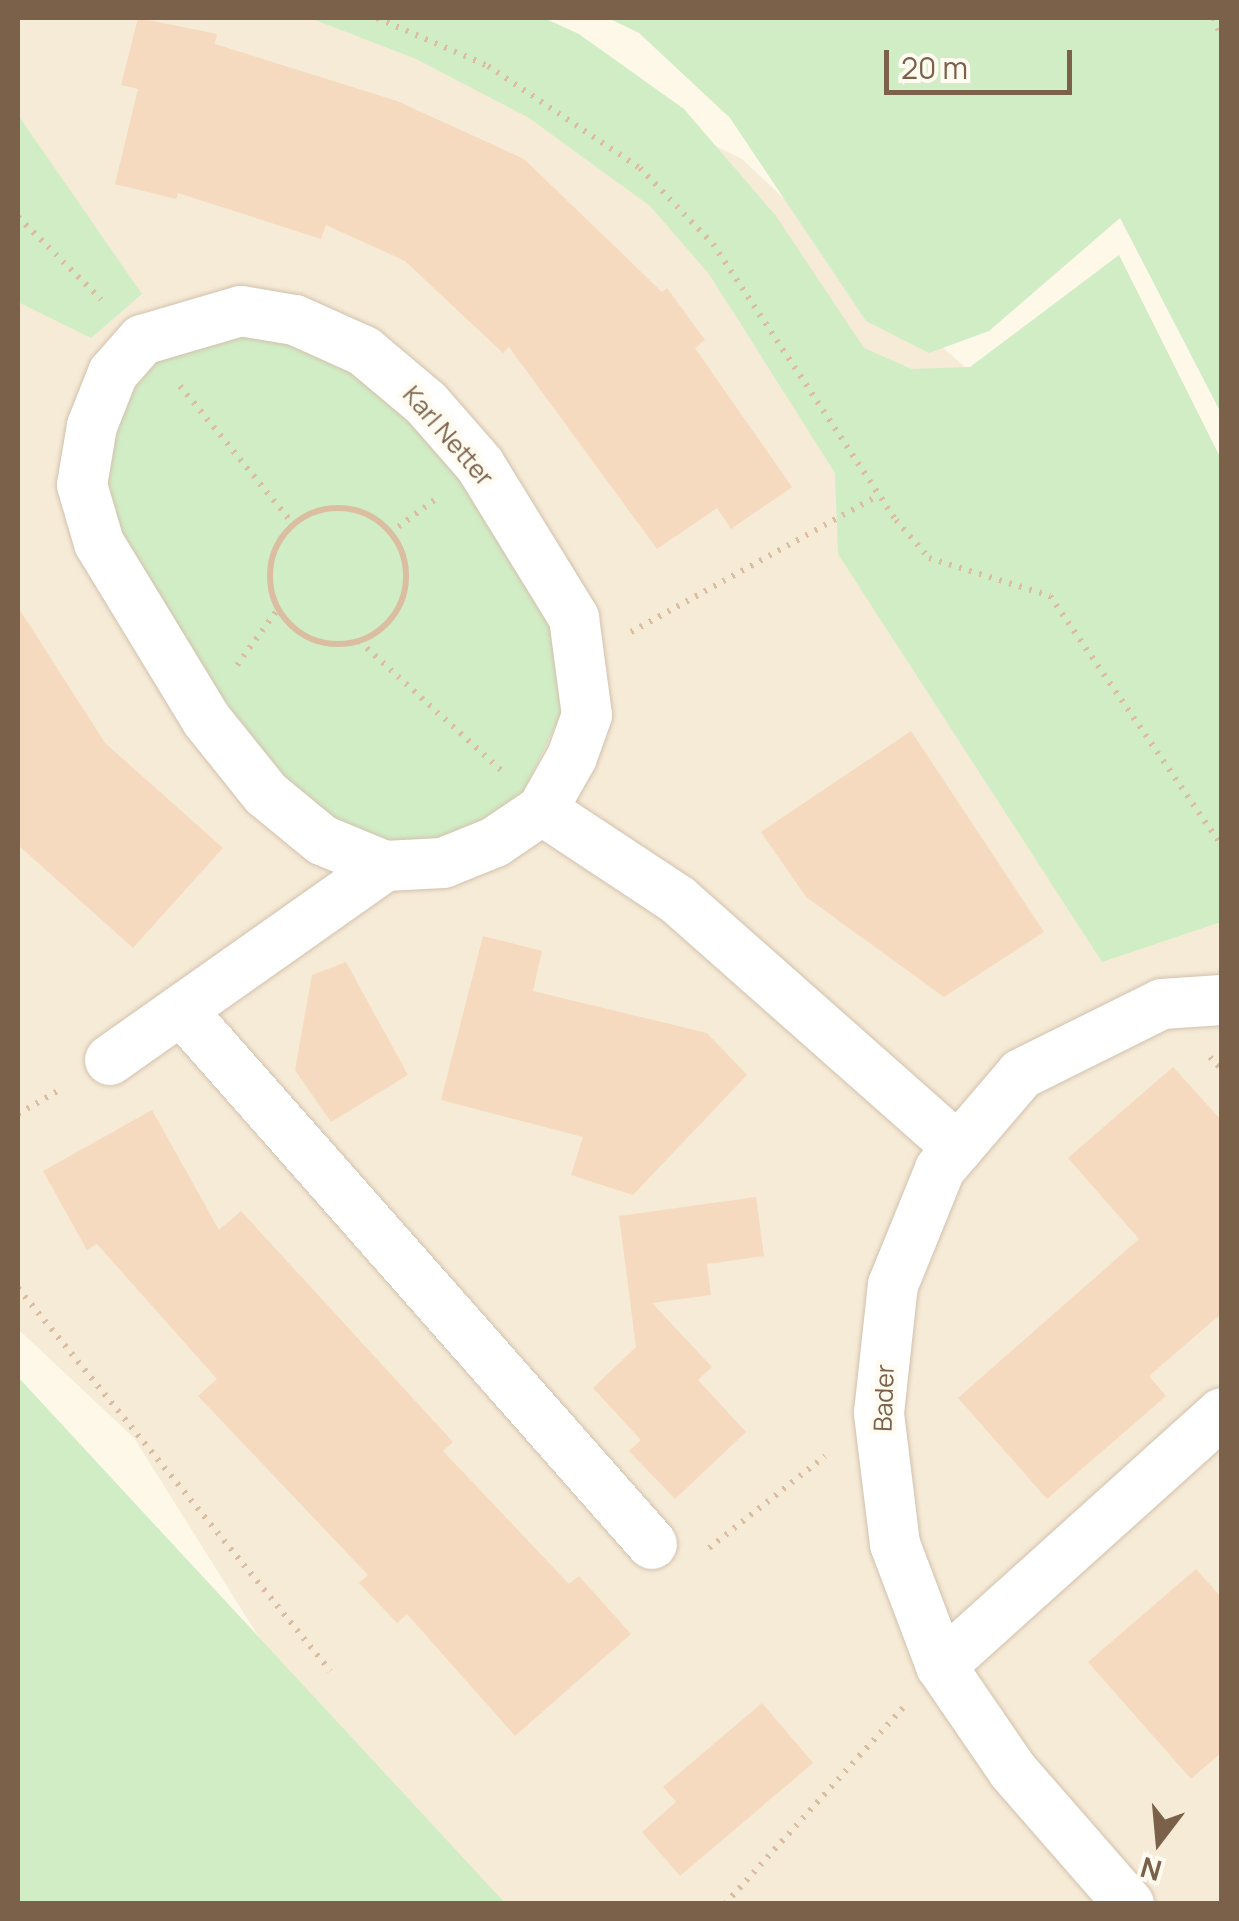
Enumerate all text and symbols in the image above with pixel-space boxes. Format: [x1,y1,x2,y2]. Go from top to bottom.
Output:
scale bar [889,30,1076,92]
text: 20 m [901,47,968,88]
street label: Karl Netter [397,380,499,492]
street label: Bader [868,1364,900,1432]
north arrow [1109,1791,1209,1891]
text: N [1136,1849,1166,1891]

